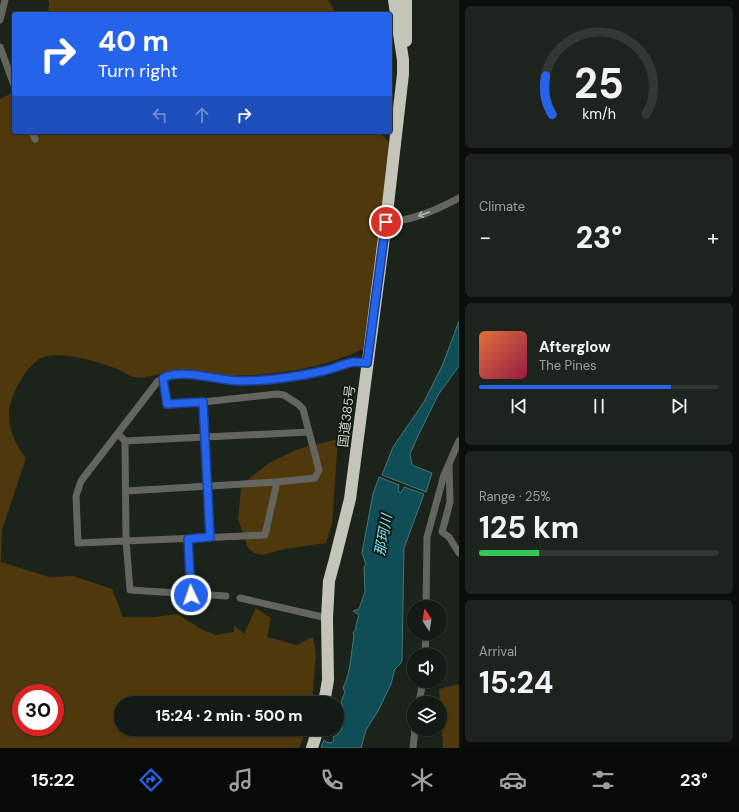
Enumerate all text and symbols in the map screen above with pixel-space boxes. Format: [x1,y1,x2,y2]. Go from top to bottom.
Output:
text: 40 m [98,23,169,60]
icon: right [32,28,84,80]
text: 25 [574,57,624,111]
text: Turn right [98,59,178,83]
icon: left [149,104,171,126]
icon: ahead [191,104,213,126]
icon: right [233,104,255,126]
text: km/h [582,105,616,123]
text: Climate [479,198,525,215]
pin [369,205,403,239]
icon: arrive [375,211,397,233]
one-way arrow [418,211,431,218]
text: 23° [576,218,622,257]
text: − [479,223,491,252]
text: + [707,223,719,252]
text: Afterglow [539,337,611,357]
text: The Pines [539,357,597,374]
street label: 国道385号 [334,384,359,448]
icon: previous [508,395,530,417]
icon: pause [588,395,610,417]
icon: next [668,395,690,417]
text: Range · 25% [479,488,551,505]
text: 125 km [479,508,579,547]
water label: 那珂川 [370,511,396,557]
position arrow [170,574,212,616]
north arrow [407,600,447,640]
map controls [407,600,447,736]
text: Arrival [479,643,517,660]
button: sound [407,648,447,688]
text: 15:24 [479,663,553,702]
speed limit sign: 30 [12,684,64,736]
button: layers [407,696,447,736]
text: 15:24 · 2 min · 500 m [156,706,302,726]
icon: directions [137,766,165,794]
icon: music [227,766,255,794]
icon: phone [318,766,346,794]
icon: climate [408,766,436,794]
icon: car [499,766,527,794]
icon: filters [589,766,617,794]
text: 15:22 [31,768,74,792]
text: 23° [680,768,708,792]

